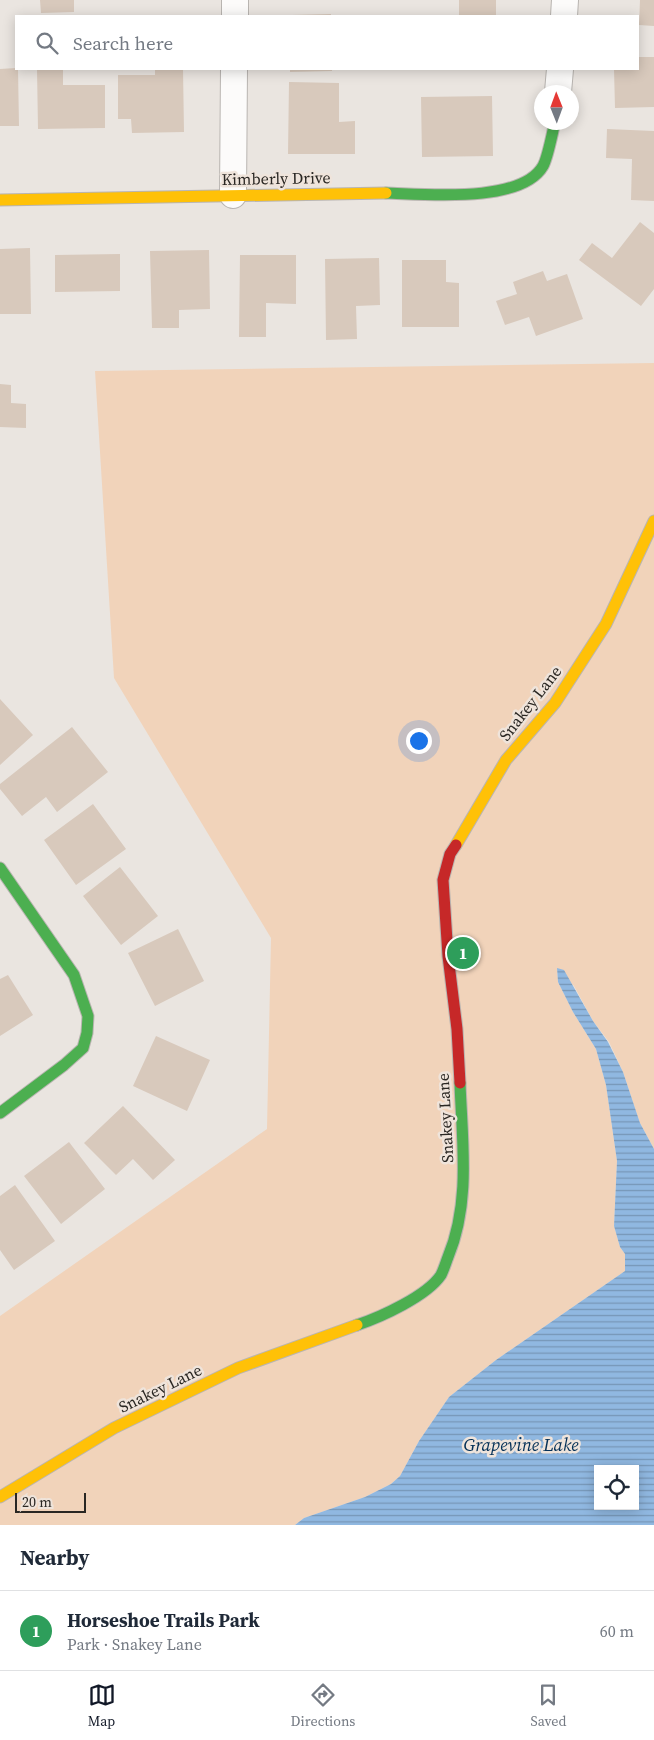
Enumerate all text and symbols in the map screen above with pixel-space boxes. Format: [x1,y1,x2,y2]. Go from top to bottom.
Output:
search box [15,15,639,70]
icon: search [33,29,61,57]
text: Search here [73,30,173,56]
north arrow [534,85,579,130]
street label: Kimberly Drive [221,166,331,190]
street label: Snakey Lane [494,661,566,745]
your location [406,728,432,754]
pin: 1 [447,934,479,972]
street label: Snakey Lane [432,1073,458,1163]
street label: Snakey Lane [115,1358,205,1418]
water label: Grapevine Lake [463,1432,579,1457]
map controls [594,1465,639,1510]
button: locate [594,1465,639,1510]
scale bar [15,1490,86,1513]
text: 20 m [22,1492,52,1512]
text: Nearby [20,1543,90,1572]
text: Horseshoe Trails Park [67,1607,260,1633]
text: 1 [32,1620,40,1642]
text: 60 m [600,1620,634,1642]
text: Park · Snakey Lane [67,1633,202,1655]
tab: Map [88,1681,116,1731]
tab: Directions [291,1681,355,1731]
tab: Saved [531,1681,566,1731]

